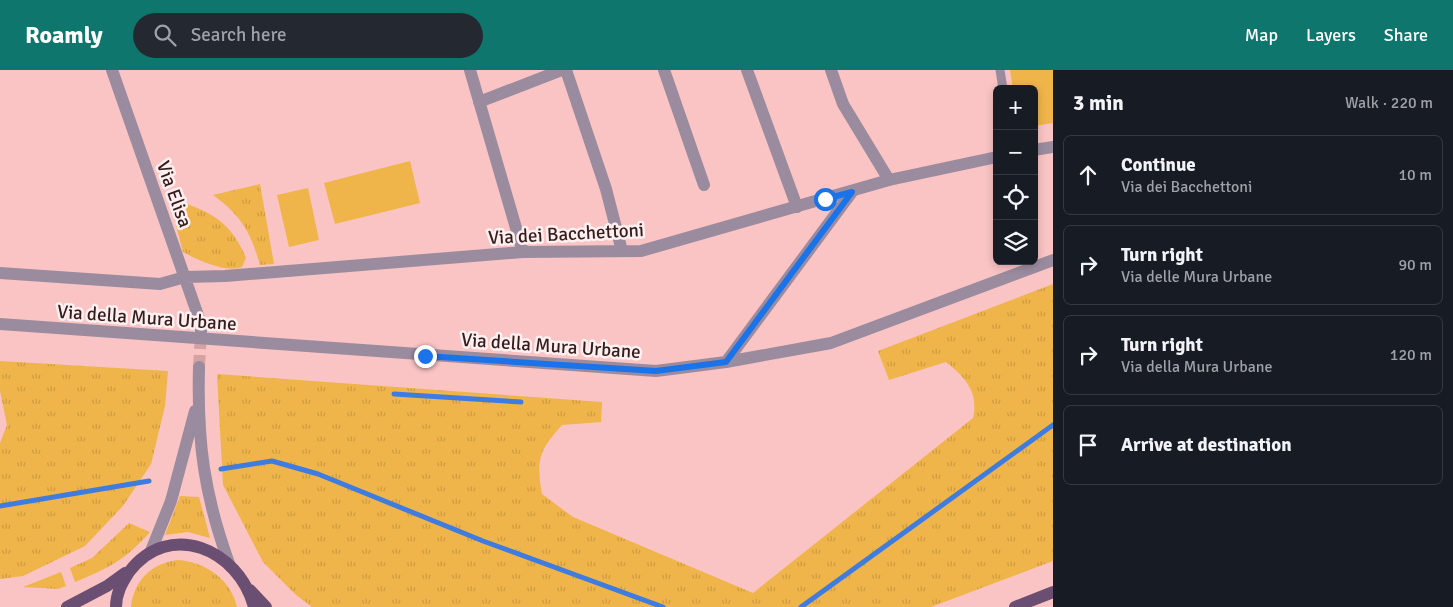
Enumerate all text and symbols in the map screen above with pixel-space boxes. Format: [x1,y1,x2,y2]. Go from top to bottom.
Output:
search box [133,13,483,58]
text: Roamly [25,20,103,50]
icon: search [151,21,179,49]
text: Search here [191,23,287,47]
text: Map [1245,24,1278,46]
text: Layers [1306,24,1356,46]
text: Share [1384,24,1428,46]
map controls [993,85,1038,265]
button: + [993,85,1038,130]
text: 3 min [1073,90,1124,116]
text: Walk · 220 m [1345,93,1433,113]
button: − [993,130,1038,175]
text: Continue [1121,153,1196,177]
street label: Via Elisa [151,158,197,231]
icon: ahead [1074,161,1102,189]
text: 10 m [1398,165,1432,185]
button: locate [993,175,1038,220]
text: Via dei Bacchettoni [1121,177,1252,197]
route start [814,188,837,211]
street label: Via dei Bacchettoni [488,218,645,250]
button: layers [993,220,1038,265]
text: Turn right [1121,243,1203,267]
icon: right [1074,251,1102,279]
text: 90 m [1398,255,1432,275]
text: Via delle Mura Urbane [1121,267,1272,287]
street label: Via della Mura Urbane [56,300,237,336]
street label: Via della Mura Urbane [460,328,641,364]
text: Turn right [1121,333,1203,357]
icon: right [1074,341,1102,369]
route end [414,345,437,368]
text: 120 m [1390,345,1432,365]
text: Via della Mura Urbane [1121,357,1272,377]
icon: arrive [1074,431,1102,459]
text: Arrive at destination [1121,433,1292,457]

